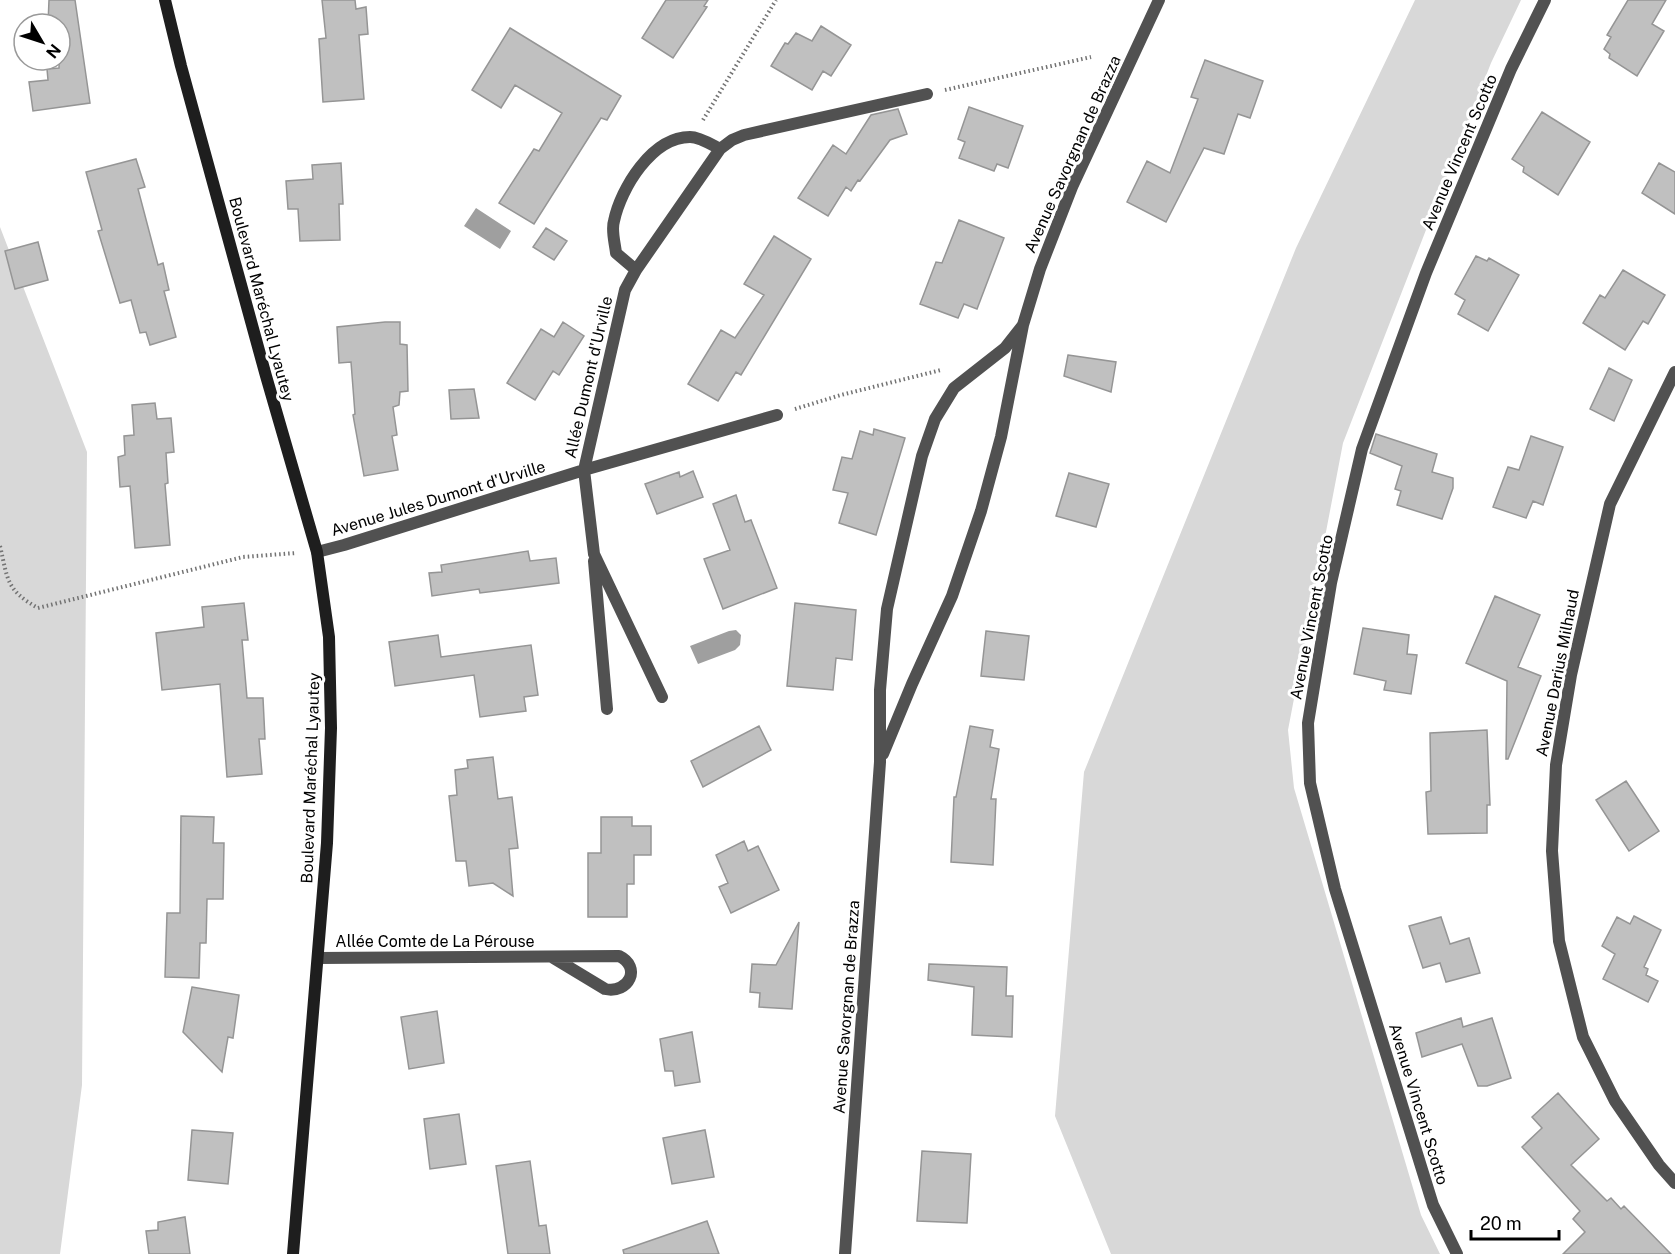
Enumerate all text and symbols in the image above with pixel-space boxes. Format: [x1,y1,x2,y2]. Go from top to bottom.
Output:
north arrow [12,12,72,72]
text: N [42,40,65,62]
street label: Avenue Savorgnan de Brazza [1020,52,1125,256]
street label: Avenue Vincent Scotto [1418,71,1501,233]
street label: Boulevard Maréchal Lyautey [225,195,298,404]
street label: Allée Dumont d'Urville [561,294,616,460]
street label: Avenue Jules Dumont d'Urville [329,457,548,540]
street label: Avenue Vincent Scotto [1286,533,1337,701]
street label: Avenue Darius Milhaud [1532,588,1583,758]
street label: Boulevard Maréchal Lyautey [297,672,324,884]
street label: Avenue Savorgnan de Brazza [830,900,863,1115]
street label: Allée Comte de La Pérouse [335,932,535,951]
street label: Avenue Vincent Scotto [1385,1021,1452,1187]
scale bar [1471,1203,1560,1241]
text: 20 m [1480,1213,1522,1234]

